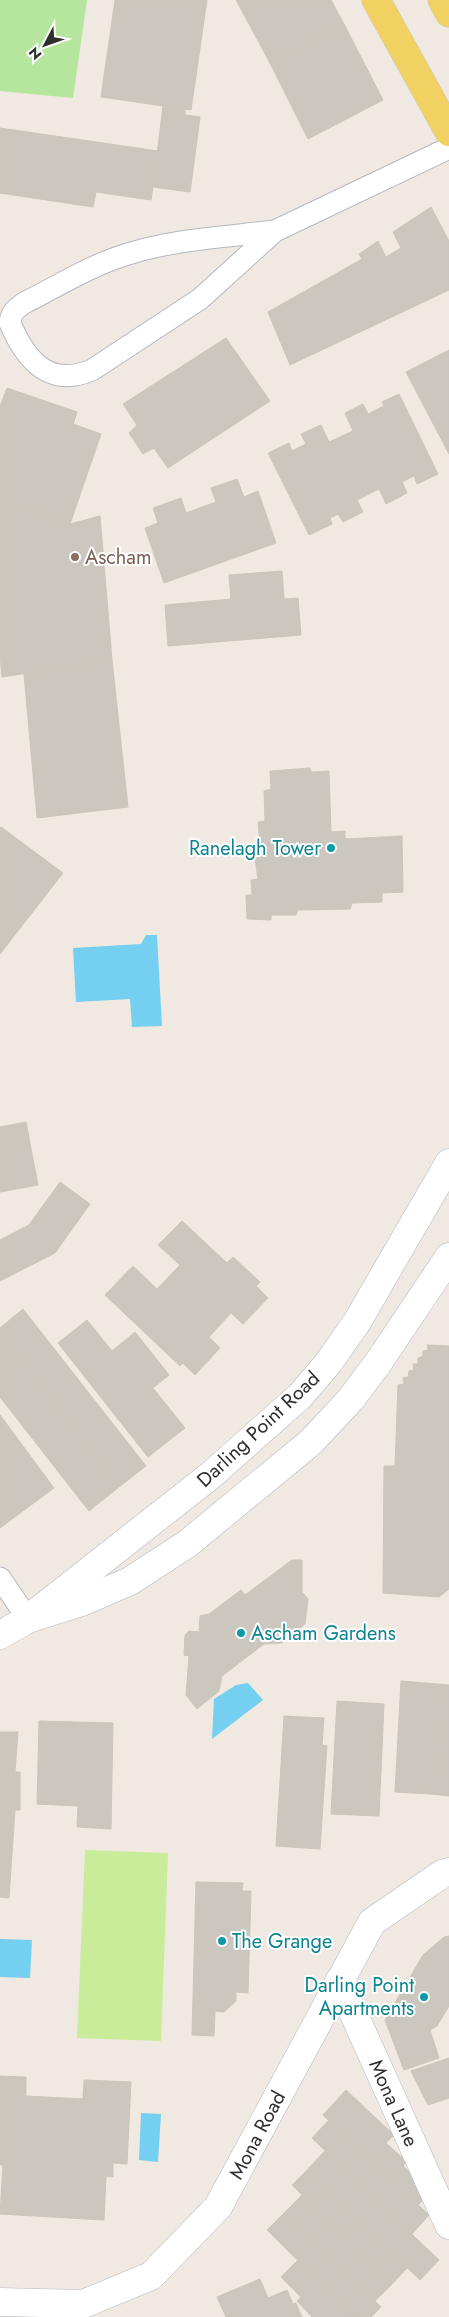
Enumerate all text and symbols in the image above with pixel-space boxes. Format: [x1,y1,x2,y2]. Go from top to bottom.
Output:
north arrow [20,20,70,70]
text: N [24,43,46,64]
place label: Ascham [85,543,152,572]
marker: Ascham [69,551,81,563]
place label: Ranelagh Tower [189,834,321,863]
marker: Ranelagh Tower [325,842,337,854]
street label: Darling Point Road [190,1365,326,1494]
place label: Ascham Gardens [251,1619,396,1648]
marker: Ascham Gardens [235,1627,247,1639]
place label: The Grange [232,1927,332,1956]
marker: The Grange [216,1935,228,1947]
place label: Darling Point Apartments [304,1971,414,2023]
marker: Darling Point Apartments [418,1991,430,2003]
street label: Mona Lane [361,2055,426,2151]
street label: Mona Road [222,2086,293,2185]

